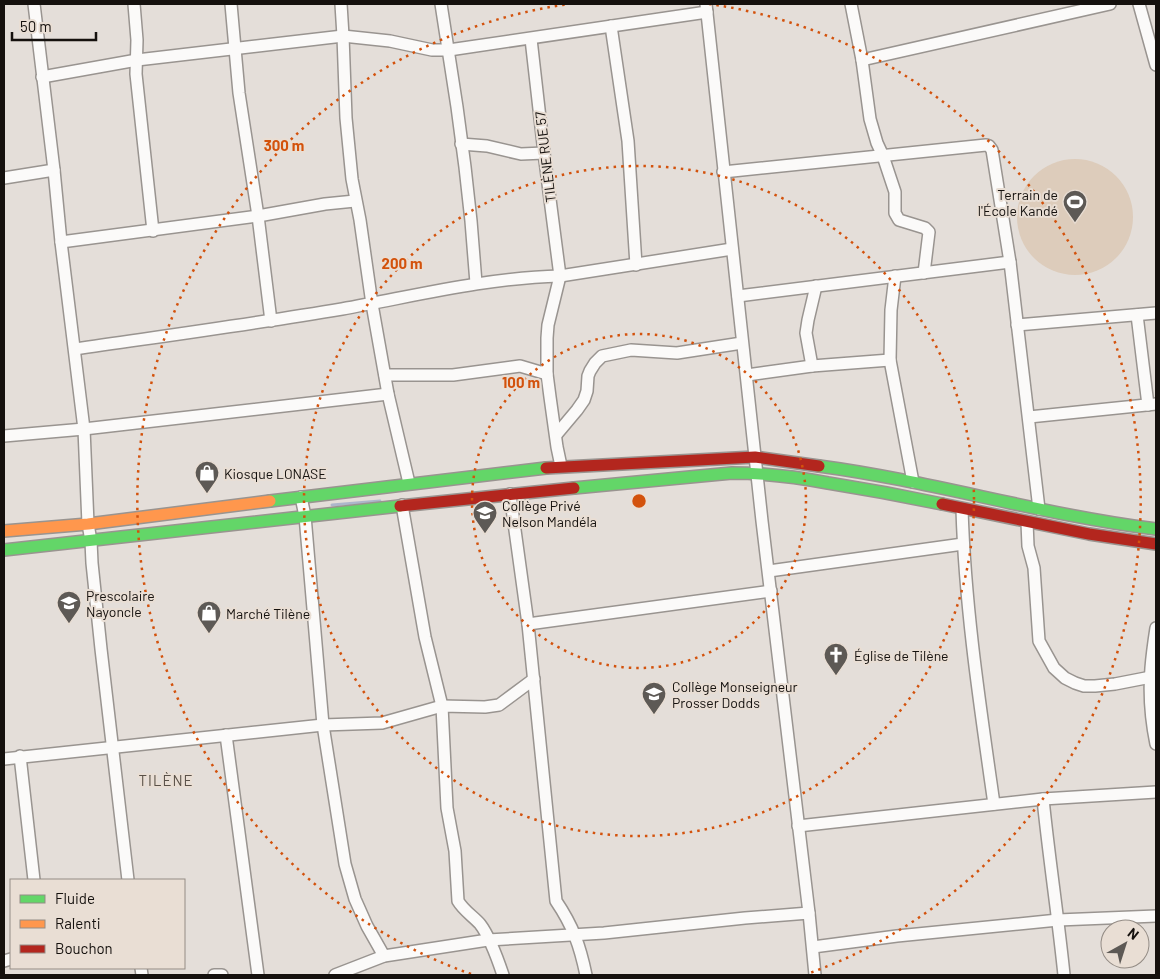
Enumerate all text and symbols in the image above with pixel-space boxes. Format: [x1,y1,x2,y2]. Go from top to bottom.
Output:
scale bar [12,10,96,42]
text: 50 m [20,17,52,35]
street label: TILÈNE RUE 57 [531,110,559,203]
text: 300 m [264,136,304,154]
place label: Terrain de l'École Kandé [978,186,1058,219]
sports icon: Terrain de l'École Kandé [1062,189,1088,223]
text: 200 m [381,254,423,272]
text: 100 m [502,373,540,391]
shop icon: Kiosque LONASE [194,460,220,494]
place label: Kiosque LONASE [224,465,327,482]
centre of rings [630,492,648,510]
place label: Collège Privé Nelson Mandéla [502,497,597,530]
school or university icon: Collège Privé Nelson Mandéla [472,500,498,534]
place label: Prescolaire Nayoncle [86,587,155,620]
school or university icon: Prescolaire Nayoncle [56,590,82,624]
shop icon: Marché Tilène [196,600,222,634]
place label: Marché Tilène [226,605,310,622]
church icon: Église de Tilène [823,642,849,676]
place label: Église de Tilène [854,647,949,664]
place label: Collège Monseigneur Prosser Dodds [672,678,798,711]
school or university icon: Collège Monseigneur Prosser Dodds [641,681,667,715]
district label: TILÈNE [138,771,194,789]
legend [10,879,185,969]
text: Fluide [55,889,95,907]
text: Ralenti [55,914,101,932]
north arrow [1100,919,1150,969]
text: N [1125,924,1142,943]
text: Bouchon [55,939,113,957]

